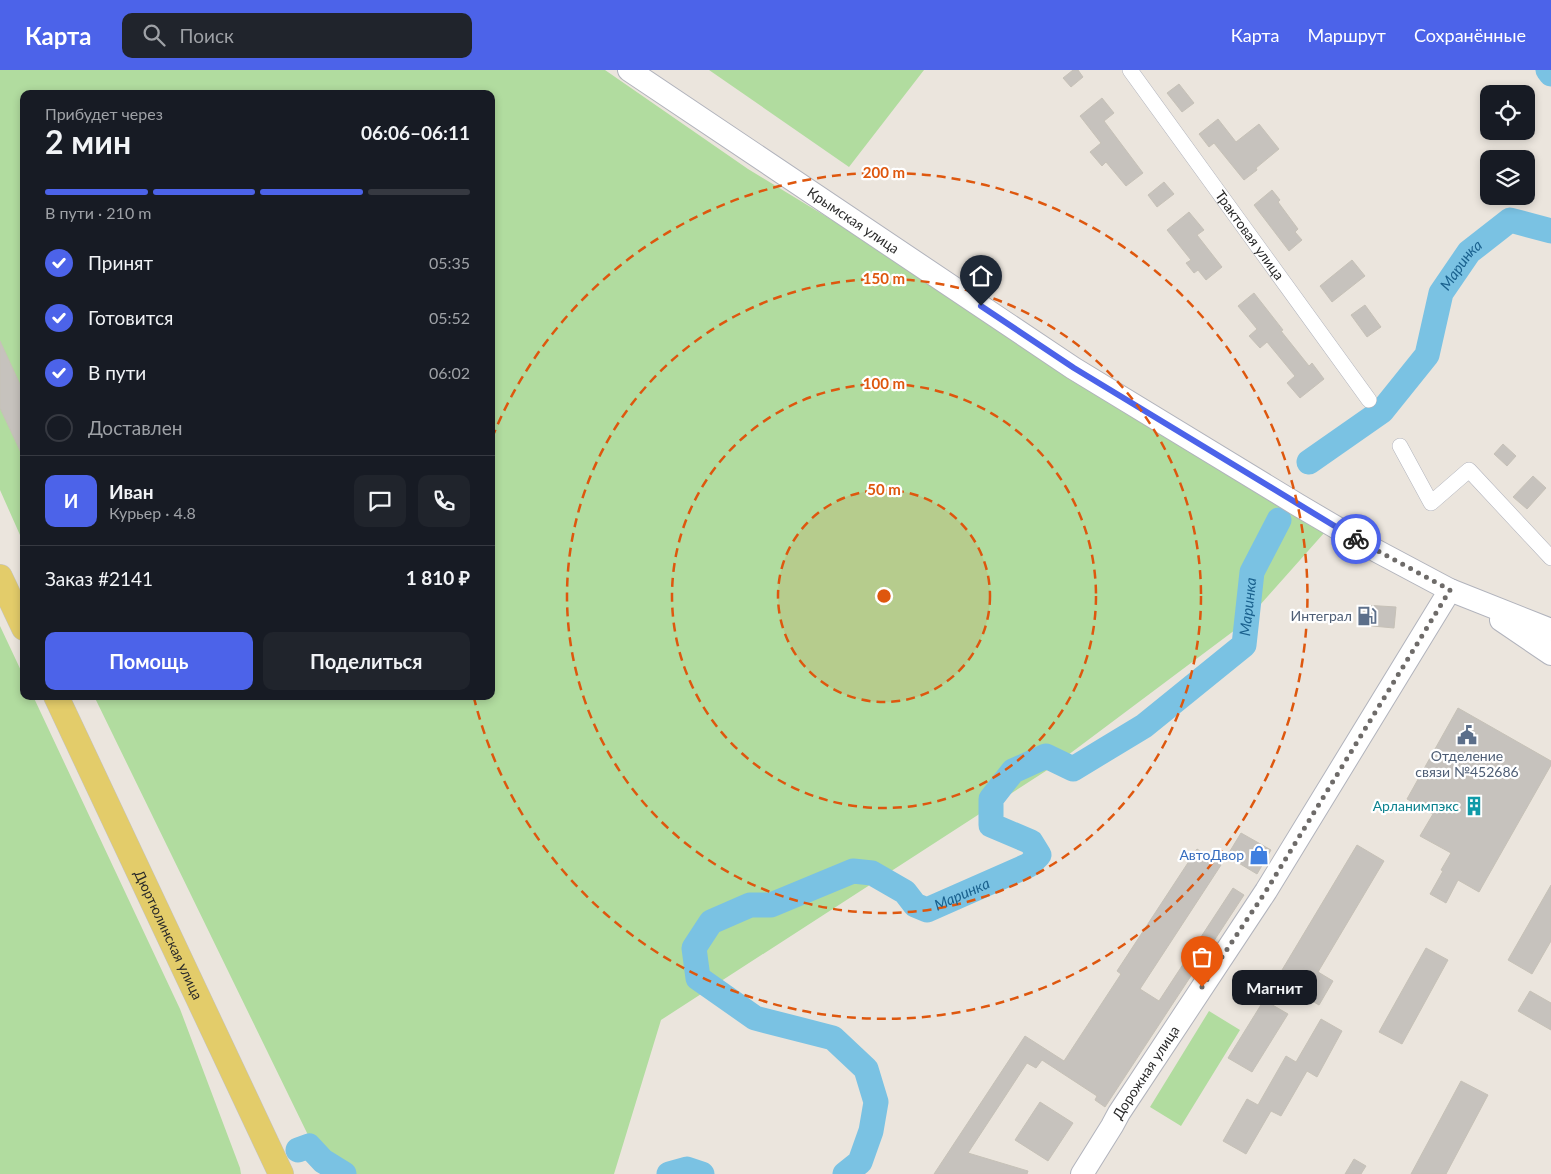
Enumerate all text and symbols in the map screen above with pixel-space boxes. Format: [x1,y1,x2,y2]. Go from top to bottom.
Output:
search box [122,13,472,58]
text: Карта [25,21,92,50]
icon: search [140,21,168,49]
text: Поиск [180,24,234,47]
text: Карта [1231,24,1279,46]
text: Маршрут [1307,24,1386,46]
text: Сохранённые [1414,24,1526,46]
map controls [1480,85,1535,205]
button: locate [1480,85,1535,140]
text: Прибудет через [45,104,163,123]
text: 06:06–06:11 [361,121,470,144]
text: 2 мин [45,122,131,161]
button: layers [1480,150,1535,205]
text: 200 m [863,163,905,181]
street label: Крымская улица [804,183,903,257]
street label: Трактовая улица [1212,187,1288,283]
text: В пути · 210 m [45,203,151,222]
water label: Маринка [1436,235,1485,293]
icon: check [45,249,73,277]
text: Принят [88,251,153,274]
text: 05:35 [429,253,470,272]
pin [960,255,1002,306]
icon: home [967,262,995,290]
text: 150 m [863,269,905,287]
icon: check [45,304,73,332]
text: Готовится [88,306,173,329]
text: 05:52 [429,308,470,327]
icon: check [45,359,73,387]
text: В пути [88,361,146,384]
text: 06:02 [429,363,470,382]
text: 100 m [863,374,905,392]
text: Доставлен [88,416,182,439]
button: chat [354,475,406,527]
button: phone [418,475,470,527]
text: Иван [109,480,154,503]
text: 50 m [867,480,901,498]
text: И [64,489,78,512]
text: Курьер · 4.8 [109,503,196,522]
courier [1331,514,1381,564]
icon: bike [1342,525,1370,553]
text: 1 810 ₽ [406,566,470,589]
text: Заказ #2141 [45,567,153,590]
water label: Маринка [1235,576,1259,637]
centre of rings [875,587,893,605]
fuel station icon: Интеграл [1356,605,1378,627]
place label: Интеграл [1291,607,1352,624]
button: Помощь [45,632,253,690]
button: Поделиться [263,632,470,690]
public building icon: Отделение связи №452686 [1456,724,1478,746]
place label: Отделение связи №452686 [1415,747,1519,780]
building icon: Арланимпэкс [1463,795,1485,817]
place label: Арланимпэкс [1373,797,1459,814]
shop icon: АвтоДвор [1248,844,1270,866]
place label: АвтоДвор [1179,846,1244,863]
street label: Дюртюлинская улица [131,867,207,1002]
water label: Маринка [931,873,993,914]
pin [1181,936,1223,987]
icon: bag [1188,943,1216,971]
callout: Магнит [1232,970,1317,1004]
text: Магнит [1246,978,1303,997]
street label: Дорожная улица [1108,1022,1183,1122]

